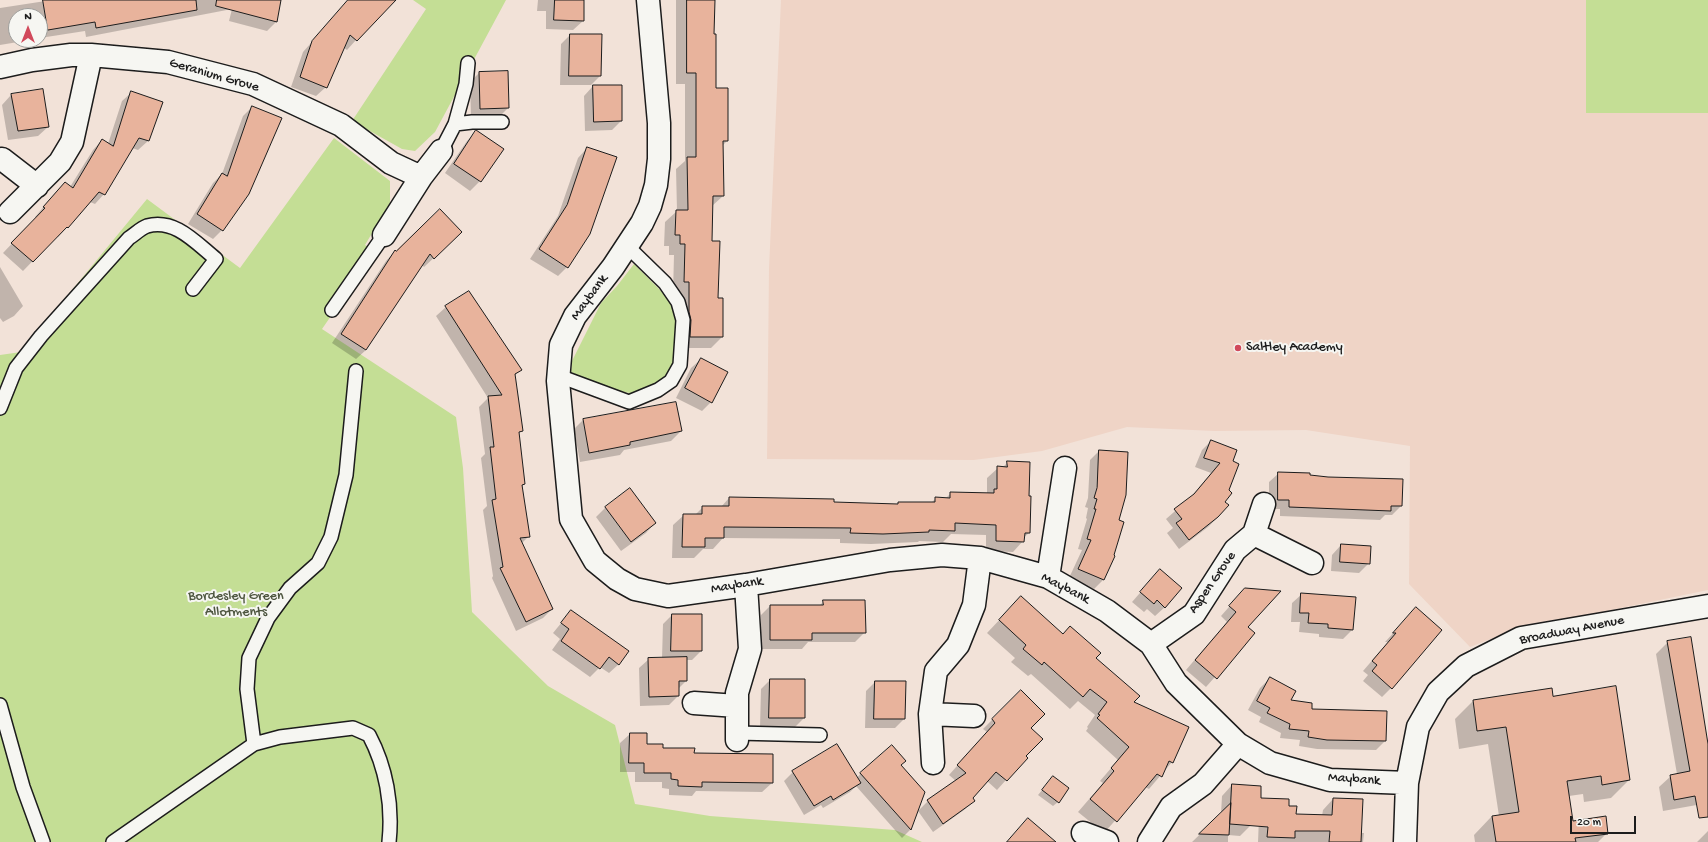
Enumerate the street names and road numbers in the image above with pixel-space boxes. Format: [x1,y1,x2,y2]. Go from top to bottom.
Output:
street label: Geranium Grove [167,55,261,97]
street label: Maybank [568,272,612,324]
street label: Aspen Grove [1185,549,1241,617]
street label: Maybank [1038,570,1092,608]
street label: Maybank [710,574,764,598]
street label: Broadway Avenue [1518,613,1626,649]
street label: Maybank [1327,770,1381,790]

